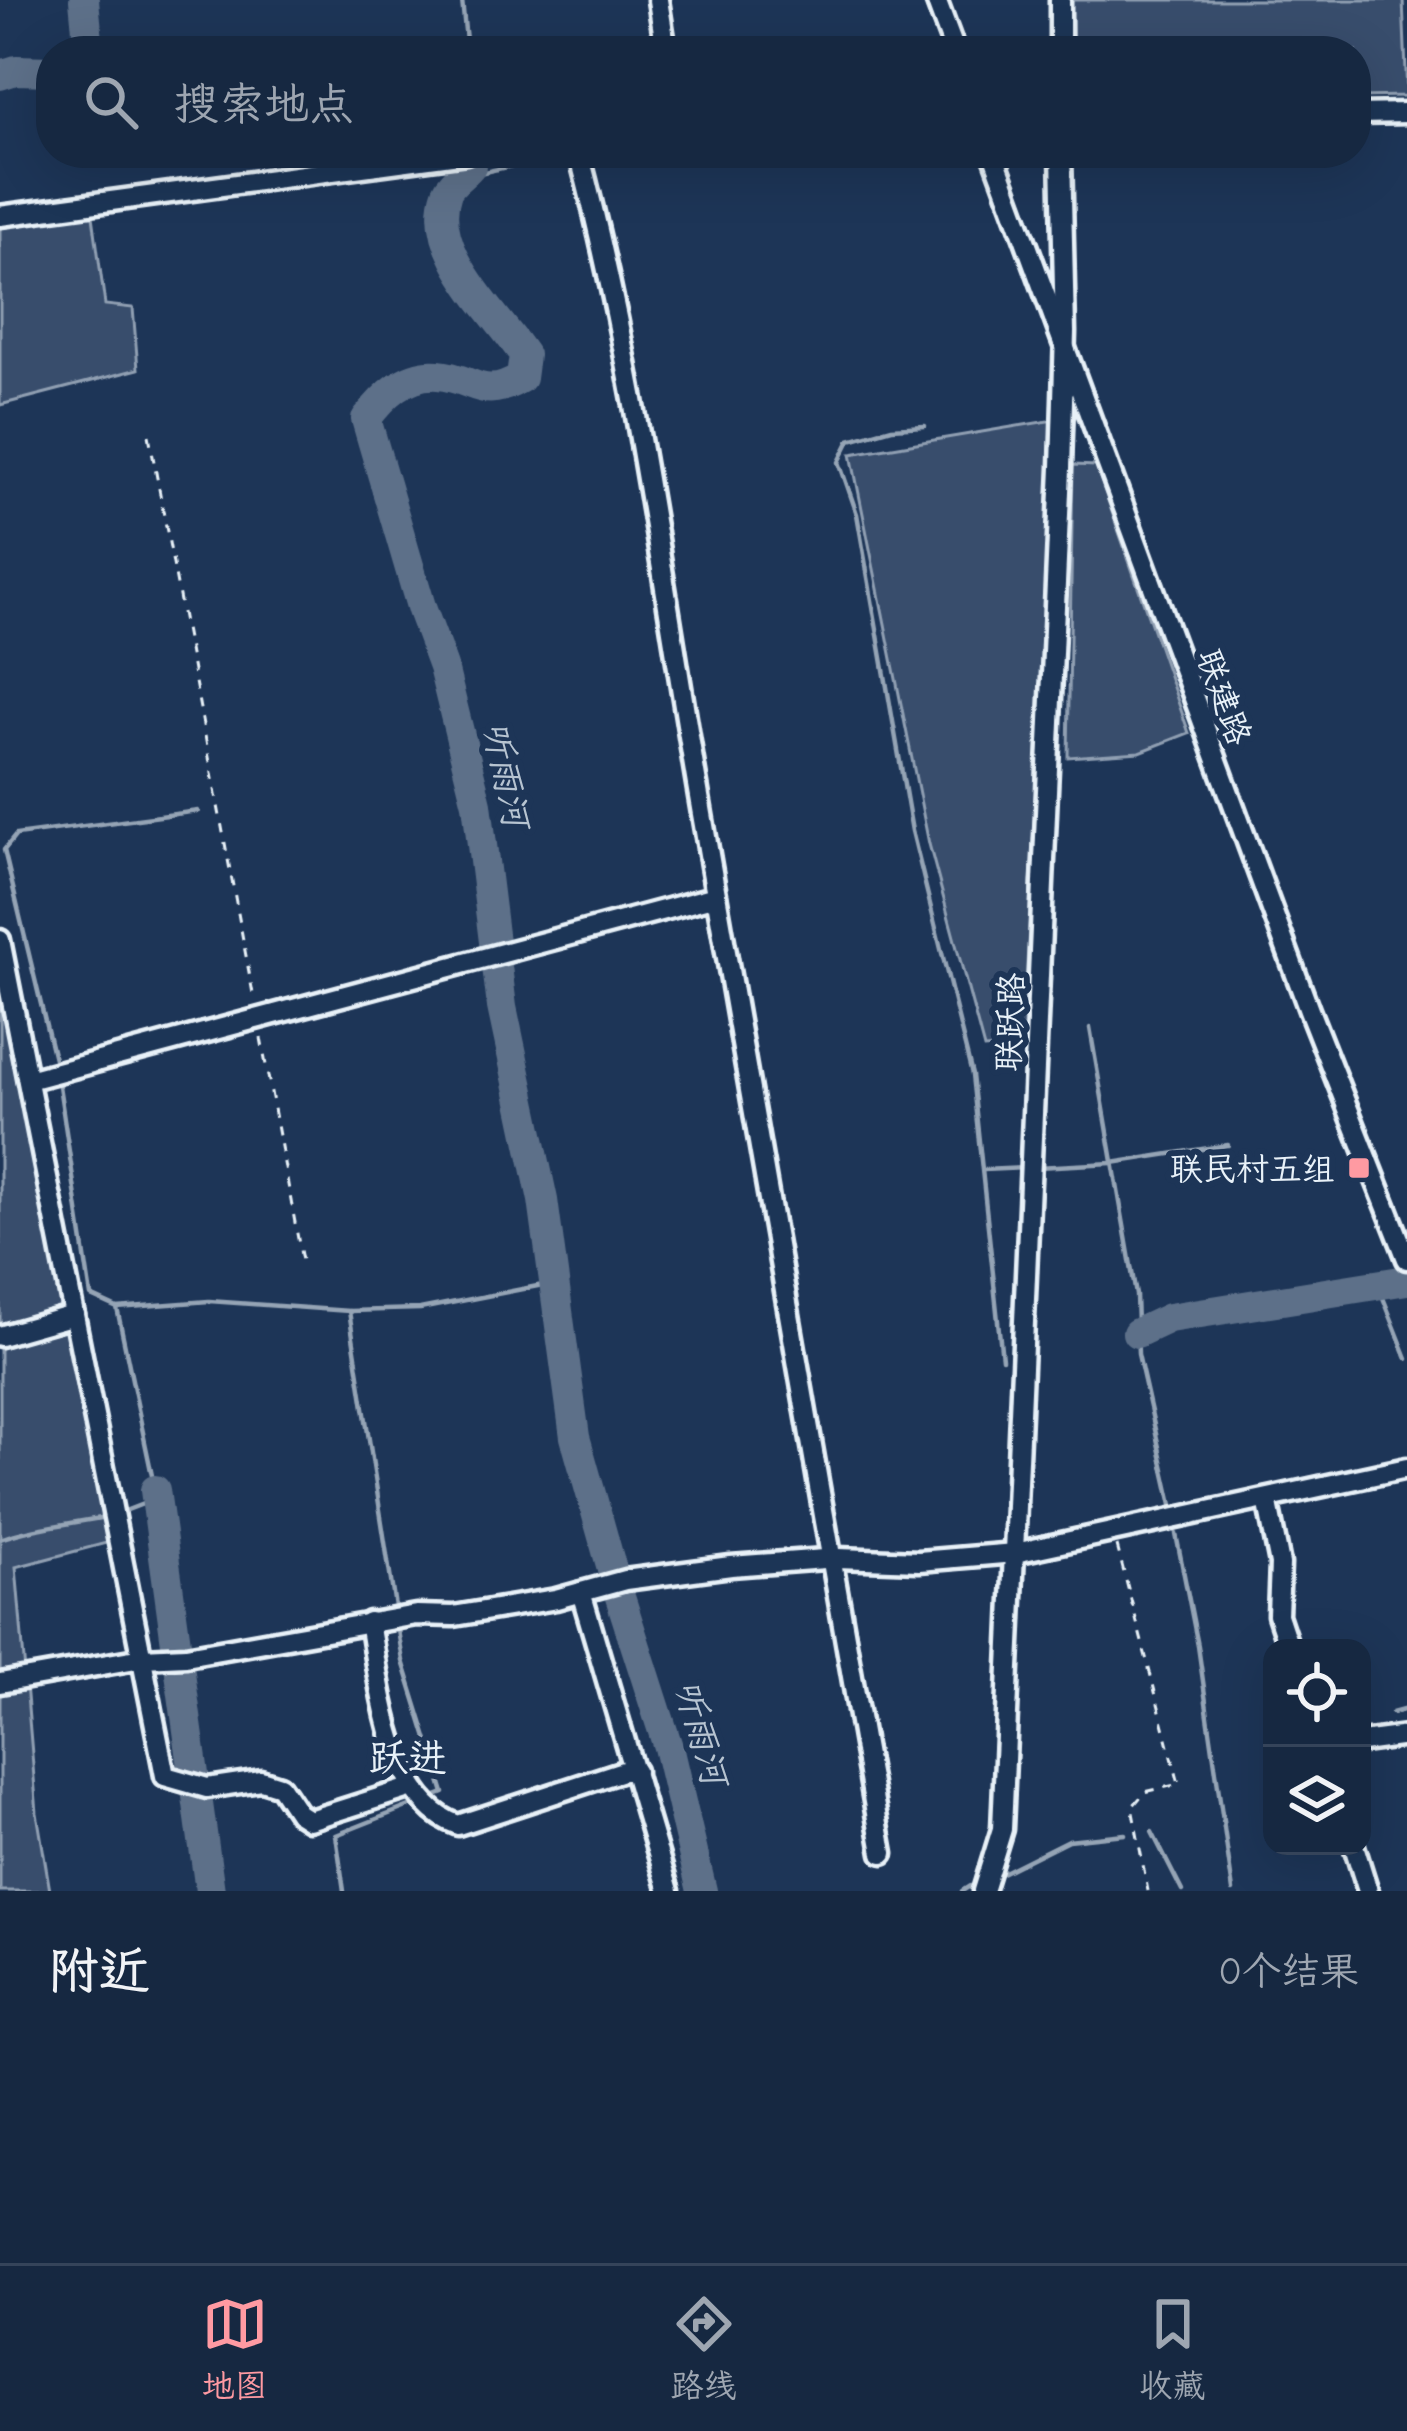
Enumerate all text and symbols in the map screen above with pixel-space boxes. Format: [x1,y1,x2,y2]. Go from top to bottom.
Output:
search box [36,36,1371,168]
icon: search [78,69,144,135]
text: 搜索地点 [174,78,354,130]
street label: 联建路 [1189,644,1259,750]
water label: 听雨河 [474,717,538,836]
street label: 联跃路 [989,972,1031,1072]
place label: 联民村五组 [1170,1150,1335,1188]
marker: 联民村五组 [1346,1155,1372,1181]
map controls [1263,1639,1371,1855]
button: locate [1263,1639,1371,1747]
water label: 听雨河 [666,1675,737,1795]
district label: 跃进 [369,1736,447,1781]
button: layers [1263,1747,1371,1855]
text: 附近 [48,1942,150,2001]
text: 0个结果 [1218,1949,1359,1994]
tab: 地图 [202,2291,268,2406]
tab: 路线 [671,2291,737,2406]
tab: 收藏 [1140,2291,1206,2406]

